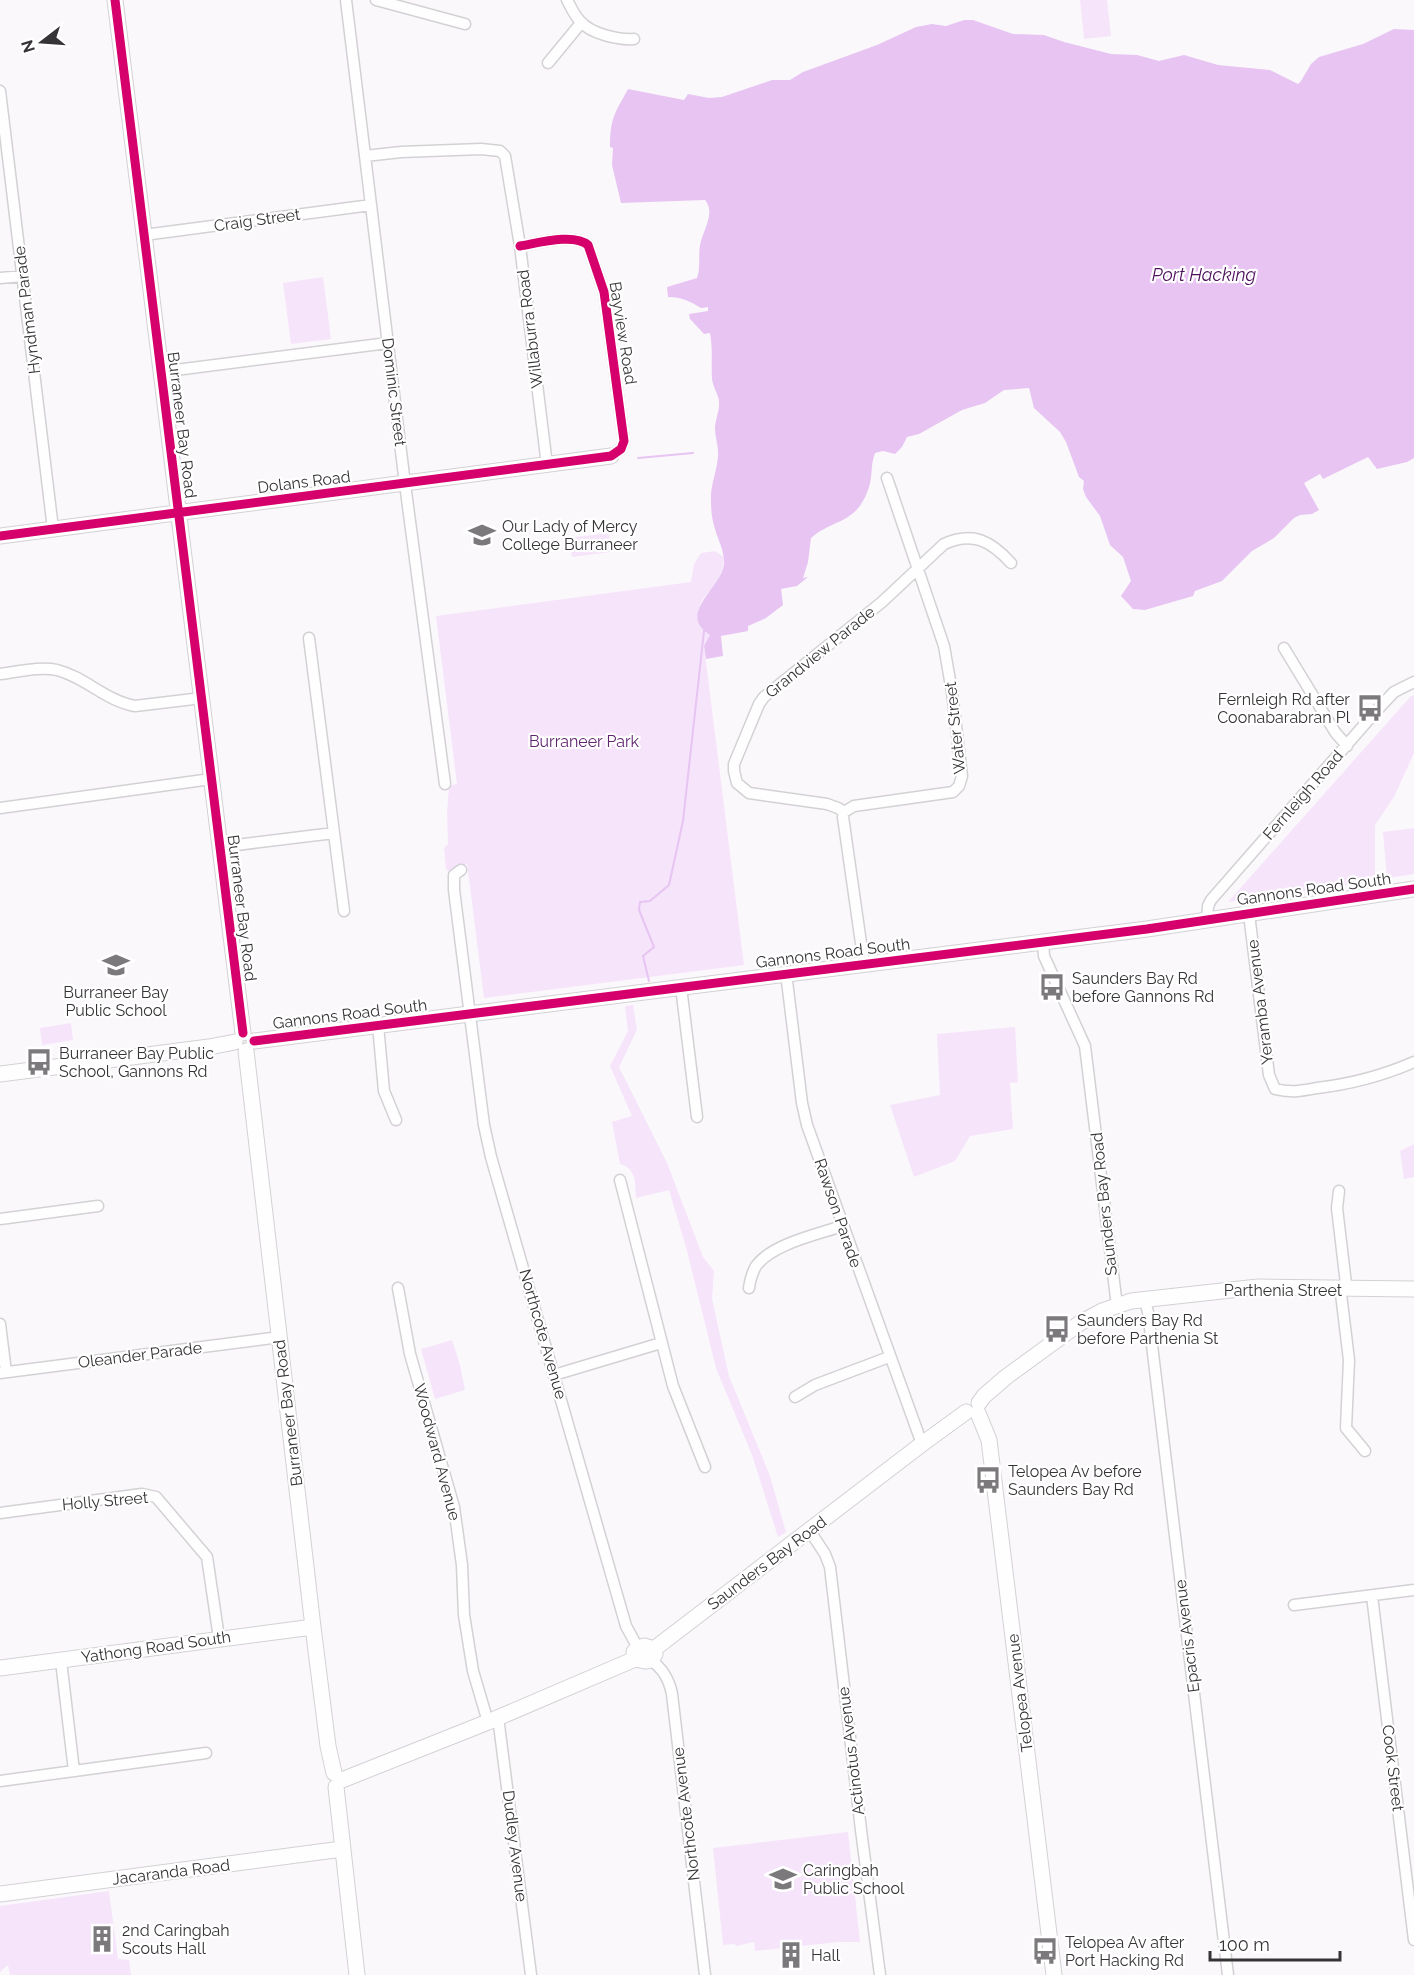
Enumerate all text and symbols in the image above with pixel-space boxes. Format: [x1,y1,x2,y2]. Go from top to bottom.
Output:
north arrow [12,12,72,72]
text: N [17,38,39,55]
street label: Craig Street [213,204,302,235]
street label: Hyndman Parade [10,245,44,375]
water label: Port Hacking [1152,264,1257,285]
street label: Willaburra Road [513,269,547,389]
street label: Bayview Road [605,280,641,386]
street label: Dominic Street [378,337,410,448]
street label: Burraneer Bay Road [164,351,200,499]
street label: Dolans Road [256,467,352,497]
place label: Our Lady of Mercy College Burraneer [502,517,638,554]
school or university icon: Our Lady of Mercy College Burraneer [467,520,497,550]
street label: Grandview Parade [762,602,878,702]
street label: Water Street [941,680,969,775]
place label: Fernleigh Rd after Coonabarabran Pl [1217,690,1351,727]
bus stop icon: Fernleigh Rd after Coonabarabran Pl [1355,693,1385,723]
park label: Burraneer Park [529,732,640,751]
street label: Fernleigh Road [1259,746,1347,844]
street label: Burraneer Bay Road [224,834,260,982]
street label: Gannons Road South [1236,869,1392,909]
street label: Gannons Road South [755,934,911,972]
street label: Yeramba Avenue [1243,938,1277,1066]
school or university icon: Burraneer Bay Public School [101,950,131,980]
place label: Saunders Bay Rd before Gannons Rd [1072,969,1214,1006]
bus stop icon: Saunders Bay Rd before Gannons Rd [1037,972,1067,1002]
place label: Burraneer Bay Public School [63,983,169,1020]
street label: Gannons Road South [272,995,428,1033]
place label: Burraneer Bay Public School, Gannons Rd [59,1044,214,1081]
bus stop icon: Burraneer Bay Public School, Gannons Rd [24,1047,54,1077]
street label: Saunders Bay Road [1087,1131,1121,1277]
street label: Rawson Parade [810,1156,866,1270]
street label: Northcote Avenue [515,1267,571,1401]
street label: Parthenia Street [1224,1281,1343,1300]
place label: Saunders Bay Rd before Parthenia St [1077,1311,1219,1348]
bus stop icon: Saunders Bay Rd before Parthenia St [1042,1314,1072,1344]
street label: Oleander Parade [77,1338,203,1372]
street label: Burraneer Bay Road [270,1339,306,1487]
street label: Woodward Avenue [410,1381,464,1523]
place label: Telopea Av before Saunders Bay Rd [1008,1462,1142,1499]
bus stop icon: Telopea Av before Saunders Bay Rd [973,1465,1003,1495]
street label: Holly Street [61,1488,149,1514]
street label: Saunders Bay Road [704,1512,830,1614]
street label: Epacris Avenue [1171,1578,1203,1694]
street label: Yathong Road South [80,1627,232,1667]
street label: Telopea Avenue [1003,1633,1037,1753]
street label: Actinotus Avenue [834,1686,868,1816]
street label: Cook Street [1378,1724,1408,1813]
street label: Northcote Avenue [668,1746,704,1882]
street label: Dudley Avenue [499,1789,531,1903]
street label: Jacaranda Road [111,1855,231,1889]
place label: Caringbah Public School [803,1861,905,1898]
school or university icon: Caringbah Public School [768,1864,798,1894]
place label: 2nd Caringbah Scouts Hall [122,1921,230,1958]
building icon: 2nd Caringbah Scouts Hall [87,1924,117,1954]
scale bar [1210,1924,1340,1962]
place label: Telopea Av after Port Hacking Rd [1065,1933,1185,1970]
text: 100 m [1219,1934,1270,1955]
bus stop icon: Telopea Av after Port Hacking Rd [1030,1936,1060,1966]
building icon: Hall [776,1940,806,1970]
place label: Hall [811,1946,841,1965]

